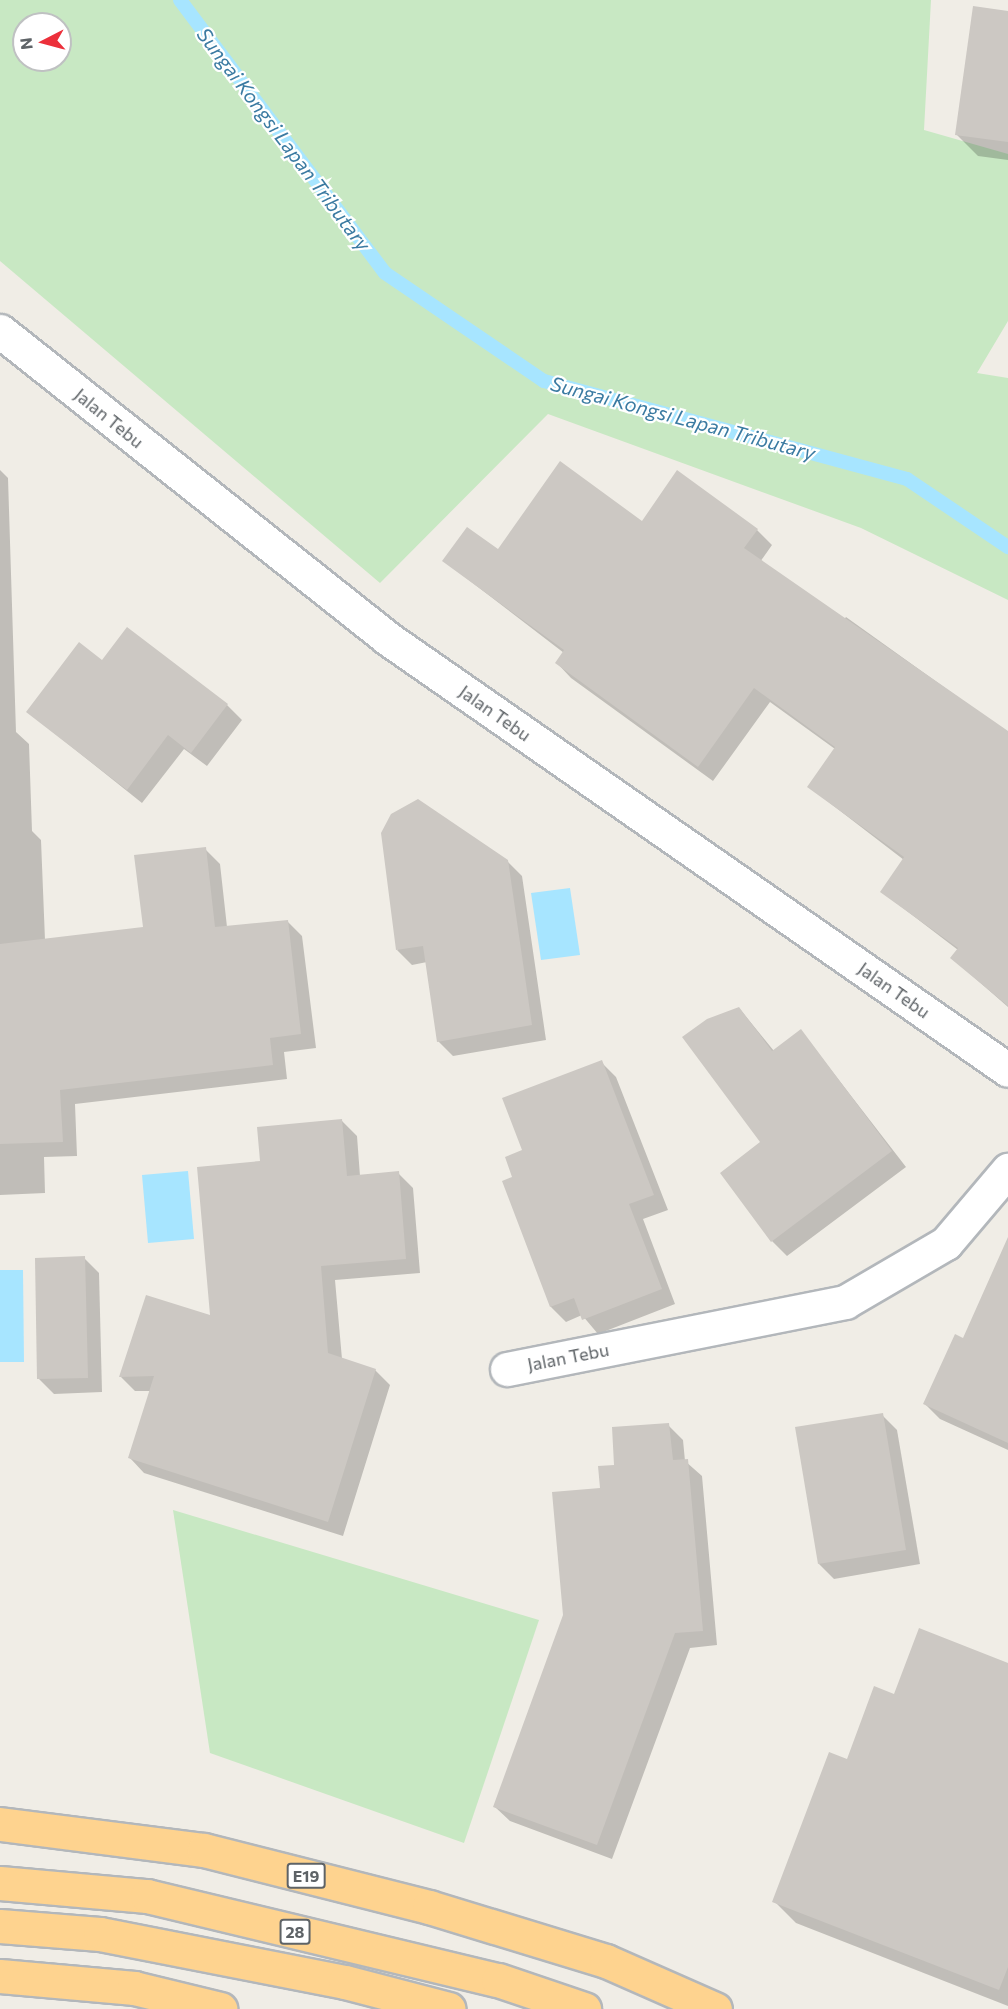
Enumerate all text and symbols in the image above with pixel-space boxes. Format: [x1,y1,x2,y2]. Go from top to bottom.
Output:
north arrow [12,12,72,72]
water label: Sungai Kongsi Lapan Tributary [192,23,376,255]
text: N [16,37,36,51]
water label: Sungai Kongsi Lapan Tributary [548,371,818,465]
street label: Jalan Tebu [70,384,148,452]
street label: Jalan Tebu [455,680,535,746]
street label: Jalan Tebu [854,957,934,1023]
street label: Jalan Tebu [525,1339,611,1375]
road number: E19 [286,1863,326,1889]
road number: 28 [278,1919,312,1945]

